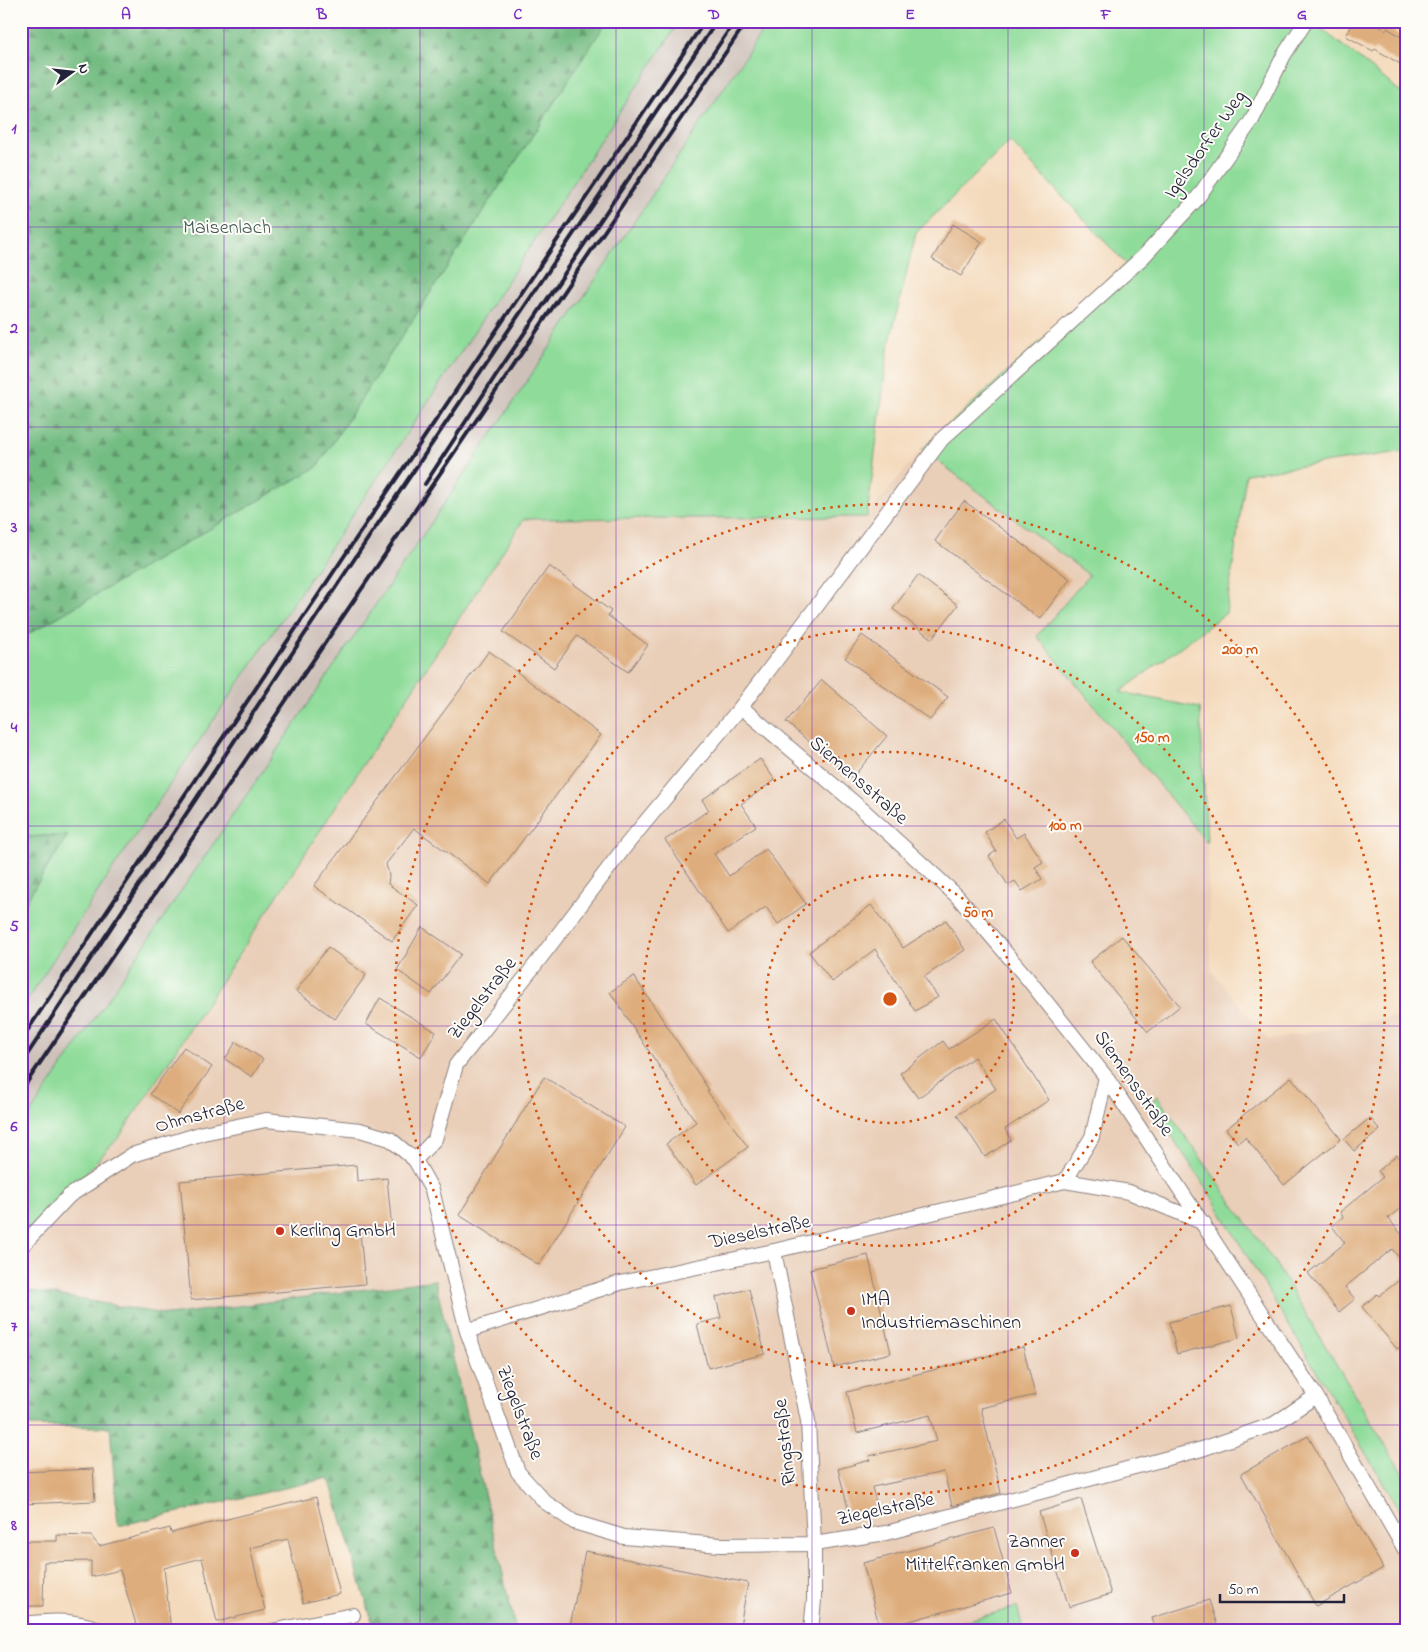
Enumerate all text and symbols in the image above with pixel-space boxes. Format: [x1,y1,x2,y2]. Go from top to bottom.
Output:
text: A [121,3,131,27]
text: B [316,3,328,27]
text: C [514,3,523,27]
text: D [707,3,720,27]
text: E [905,3,915,27]
text: F [1100,3,1112,27]
text: G [1297,3,1307,27]
north arrow [48,48,98,98]
text: N [72,62,94,76]
street label: Igelsdorfer Weg [1158,85,1255,206]
text: 1 [11,117,17,141]
park label: Maisenlach [183,214,271,243]
text: 2 [9,317,18,341]
text: 3 [10,516,18,540]
text: 200 m [1221,639,1258,661]
text: 4 [10,716,18,740]
text: 150 m [1134,727,1170,749]
street label: Siemensstraße [802,730,914,832]
text: 100 m [1048,815,1082,837]
text: 50 m [963,902,994,924]
text: 5 [9,915,19,939]
street label: Ziegelstraße [441,951,526,1047]
centre of rings [881,990,899,1008]
street label: Siemensstraße [1086,1025,1180,1143]
street label: Ohmstraße [152,1090,248,1142]
text: 6 [9,1115,18,1139]
street label: Dieselstraße [706,1208,813,1258]
place label: Kerling GmbH [290,1217,396,1247]
marker: Kerling GmbH [274,1225,286,1237]
place label: IMA Industriemaschinen [861,1286,1021,1338]
marker: IMA Industriemaschinen [845,1305,857,1317]
text: 7 [11,1315,18,1339]
street label: Ziegelstraße [487,1362,550,1465]
street label: Ringstraße [767,1397,806,1487]
street label: Ziegelstraße [835,1486,937,1535]
text: 8 [10,1514,17,1538]
place label: Zanner Mittelfranken GmbH [905,1528,1066,1580]
marker: Zanner Mittelfranken GmbH [1069,1547,1081,1559]
scale bar [1220,1572,1344,1604]
text: 50 m [1228,1579,1259,1601]

